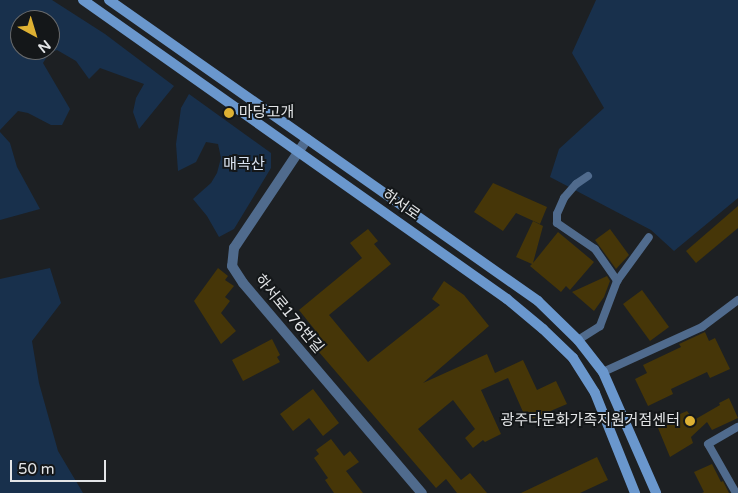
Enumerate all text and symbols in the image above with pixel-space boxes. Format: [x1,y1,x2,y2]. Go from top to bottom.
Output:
north arrow [10,10,60,60]
text: N [34,36,54,56]
place label: 마당고개 [239,104,294,122]
marker: 마당고개 [223,107,235,119]
park label: 매곡산 [223,156,265,174]
street label: 하서로 [379,186,423,224]
street label: 하서로176번길 [251,271,327,357]
place label: 광주다문화가족지원거점센터 [501,412,680,430]
marker: 광주다문화가족지원거점센터 [684,415,696,427]
scale bar [12,450,109,482]
text: 50 m [18,460,55,478]

